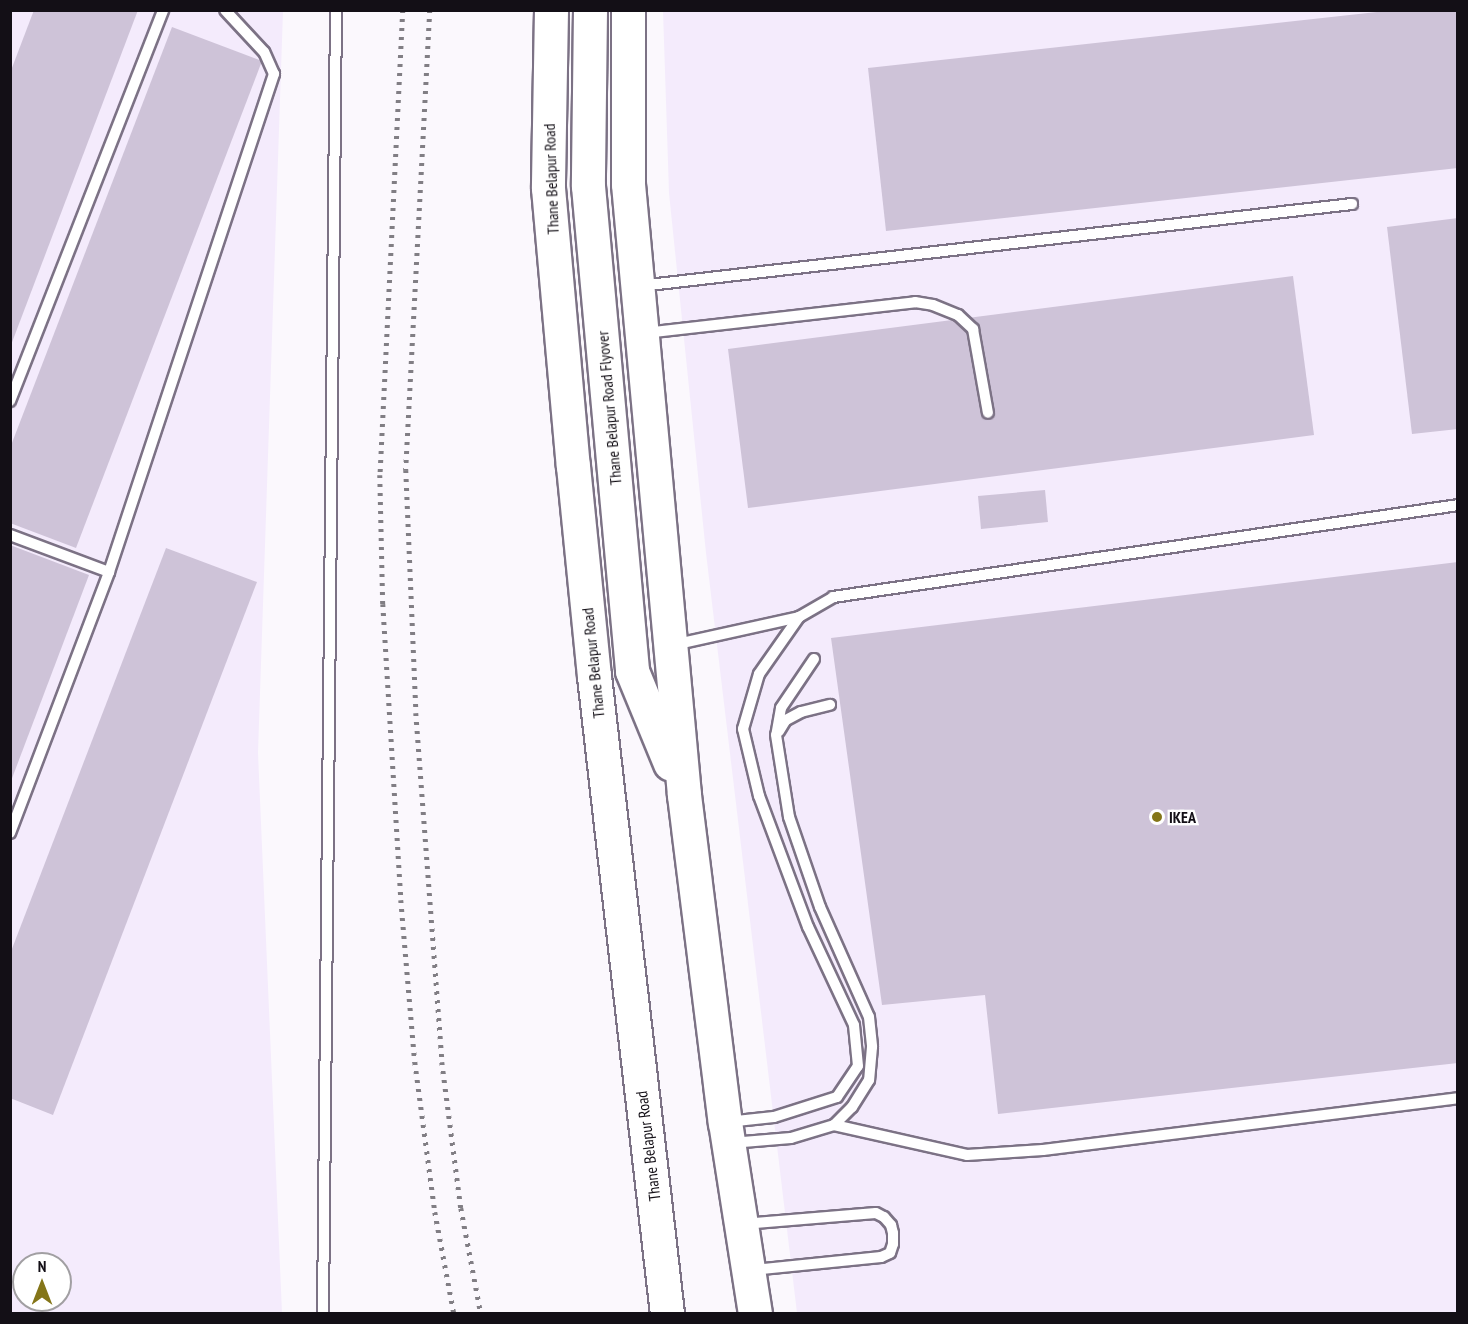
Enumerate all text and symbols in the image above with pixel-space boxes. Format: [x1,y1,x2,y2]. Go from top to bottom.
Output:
street label: Thane Belapur Road [539,123,563,235]
street label: Thane Belapur Road Flyover [593,330,625,486]
street label: Thane Belapur Road [578,607,608,719]
place label: IKEA [1169,807,1196,827]
marker: IKEA [1150,810,1164,824]
street label: Thane Belapur Road [632,1090,664,1202]
north arrow [12,1252,72,1312]
text: N [38,1256,46,1276]

